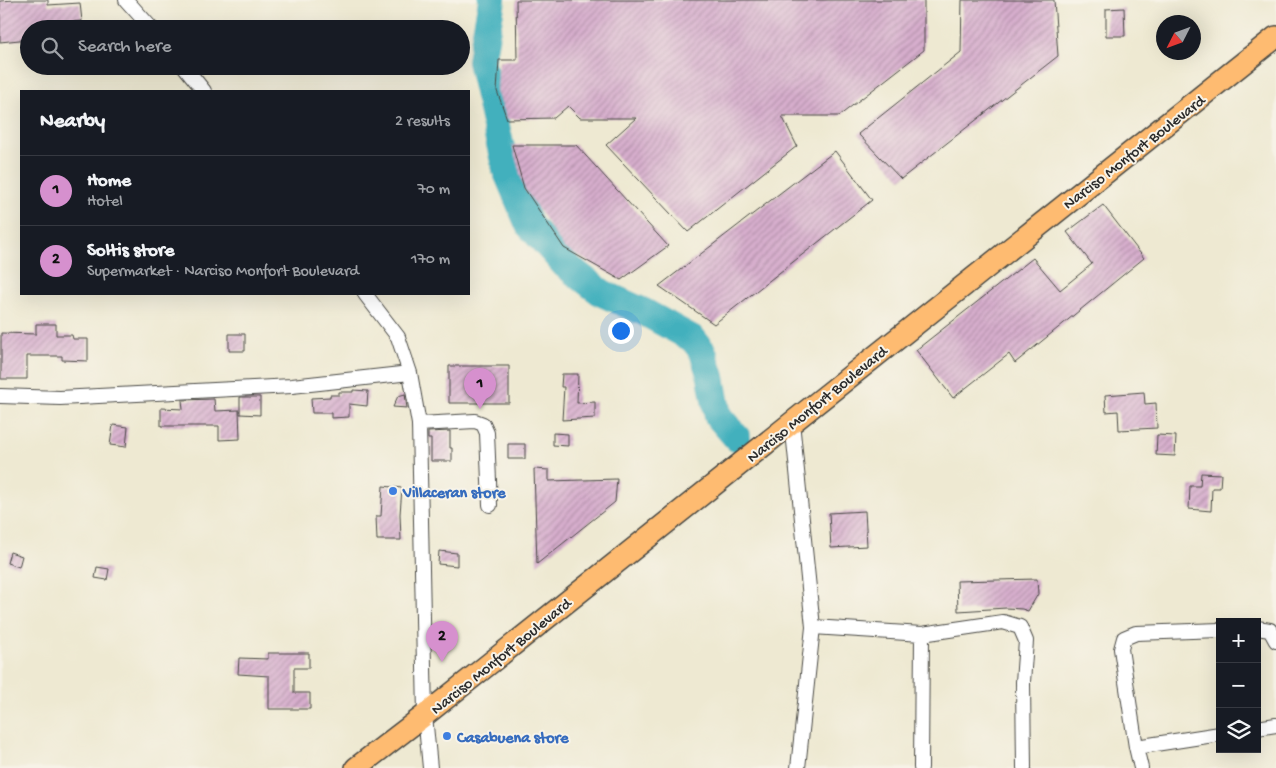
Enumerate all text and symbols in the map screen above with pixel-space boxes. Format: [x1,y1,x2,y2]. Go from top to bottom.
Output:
north arrow [1156,15,1201,60]
search box [20,20,470,75]
icon: search [38,34,66,62]
text: Search here [78,36,172,59]
street label: Narciso Monfort Boulevard [1060,91,1211,215]
text: Nearby [40,110,105,135]
text: 2 results [395,113,450,132]
text: Home [87,170,131,193]
text: 1 [53,181,59,200]
text: 70 m [417,181,450,200]
text: Hotel [87,193,123,212]
text: Soltis store [87,240,174,263]
text: 2 [52,251,60,270]
text: 170 m [411,251,450,270]
text: Supermarket · Narciso Monfort Boulevard [87,263,359,282]
your location [608,318,634,344]
street label: Narciso Monfort Boulevard [744,342,893,468]
pin: 1 [464,368,496,409]
marker: Villaceran store [387,485,399,497]
place label: Villaceran store [402,485,506,504]
street label: Narciso Monfort Boulevard [428,594,577,720]
map controls [1216,618,1261,753]
button: + [1216,618,1261,663]
pin: 2 [426,621,458,662]
button: − [1216,663,1261,708]
button: layers [1216,708,1261,753]
marker: Casabuena store [441,730,453,742]
place label: Casabuena store [456,730,569,749]

